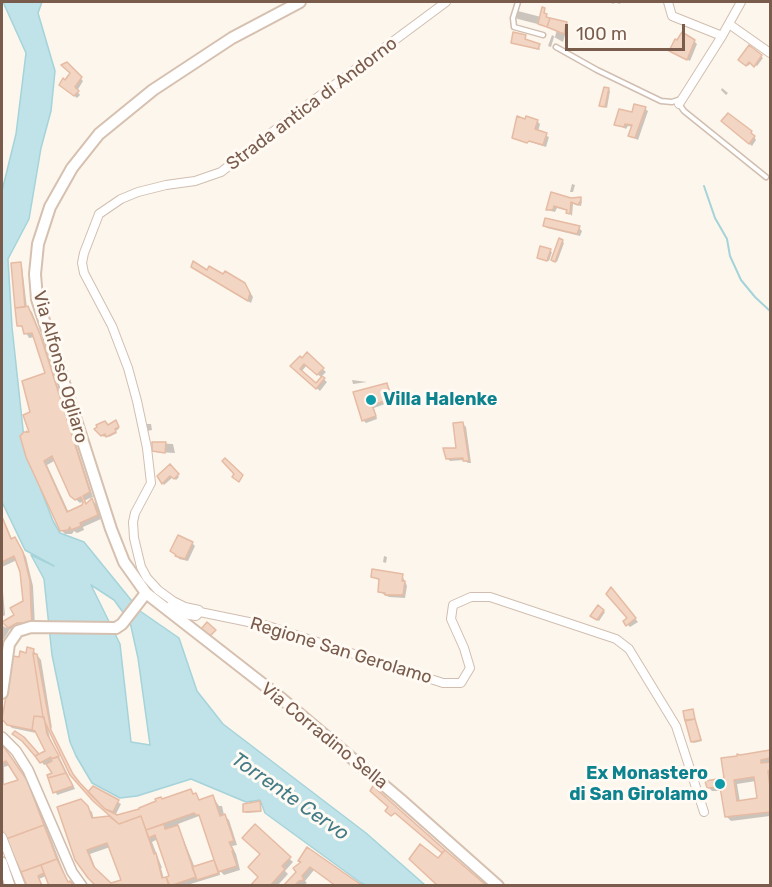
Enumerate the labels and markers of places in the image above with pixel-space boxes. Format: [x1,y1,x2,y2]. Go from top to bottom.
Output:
place label: Villa Halenke [383,389,497,411]
marker: Villa Halenke [364,393,378,407]
place label: Ex Monastero di San Girolamo [569,763,708,806]
marker: Ex Monastero di San Girolamo [713,777,727,791]

